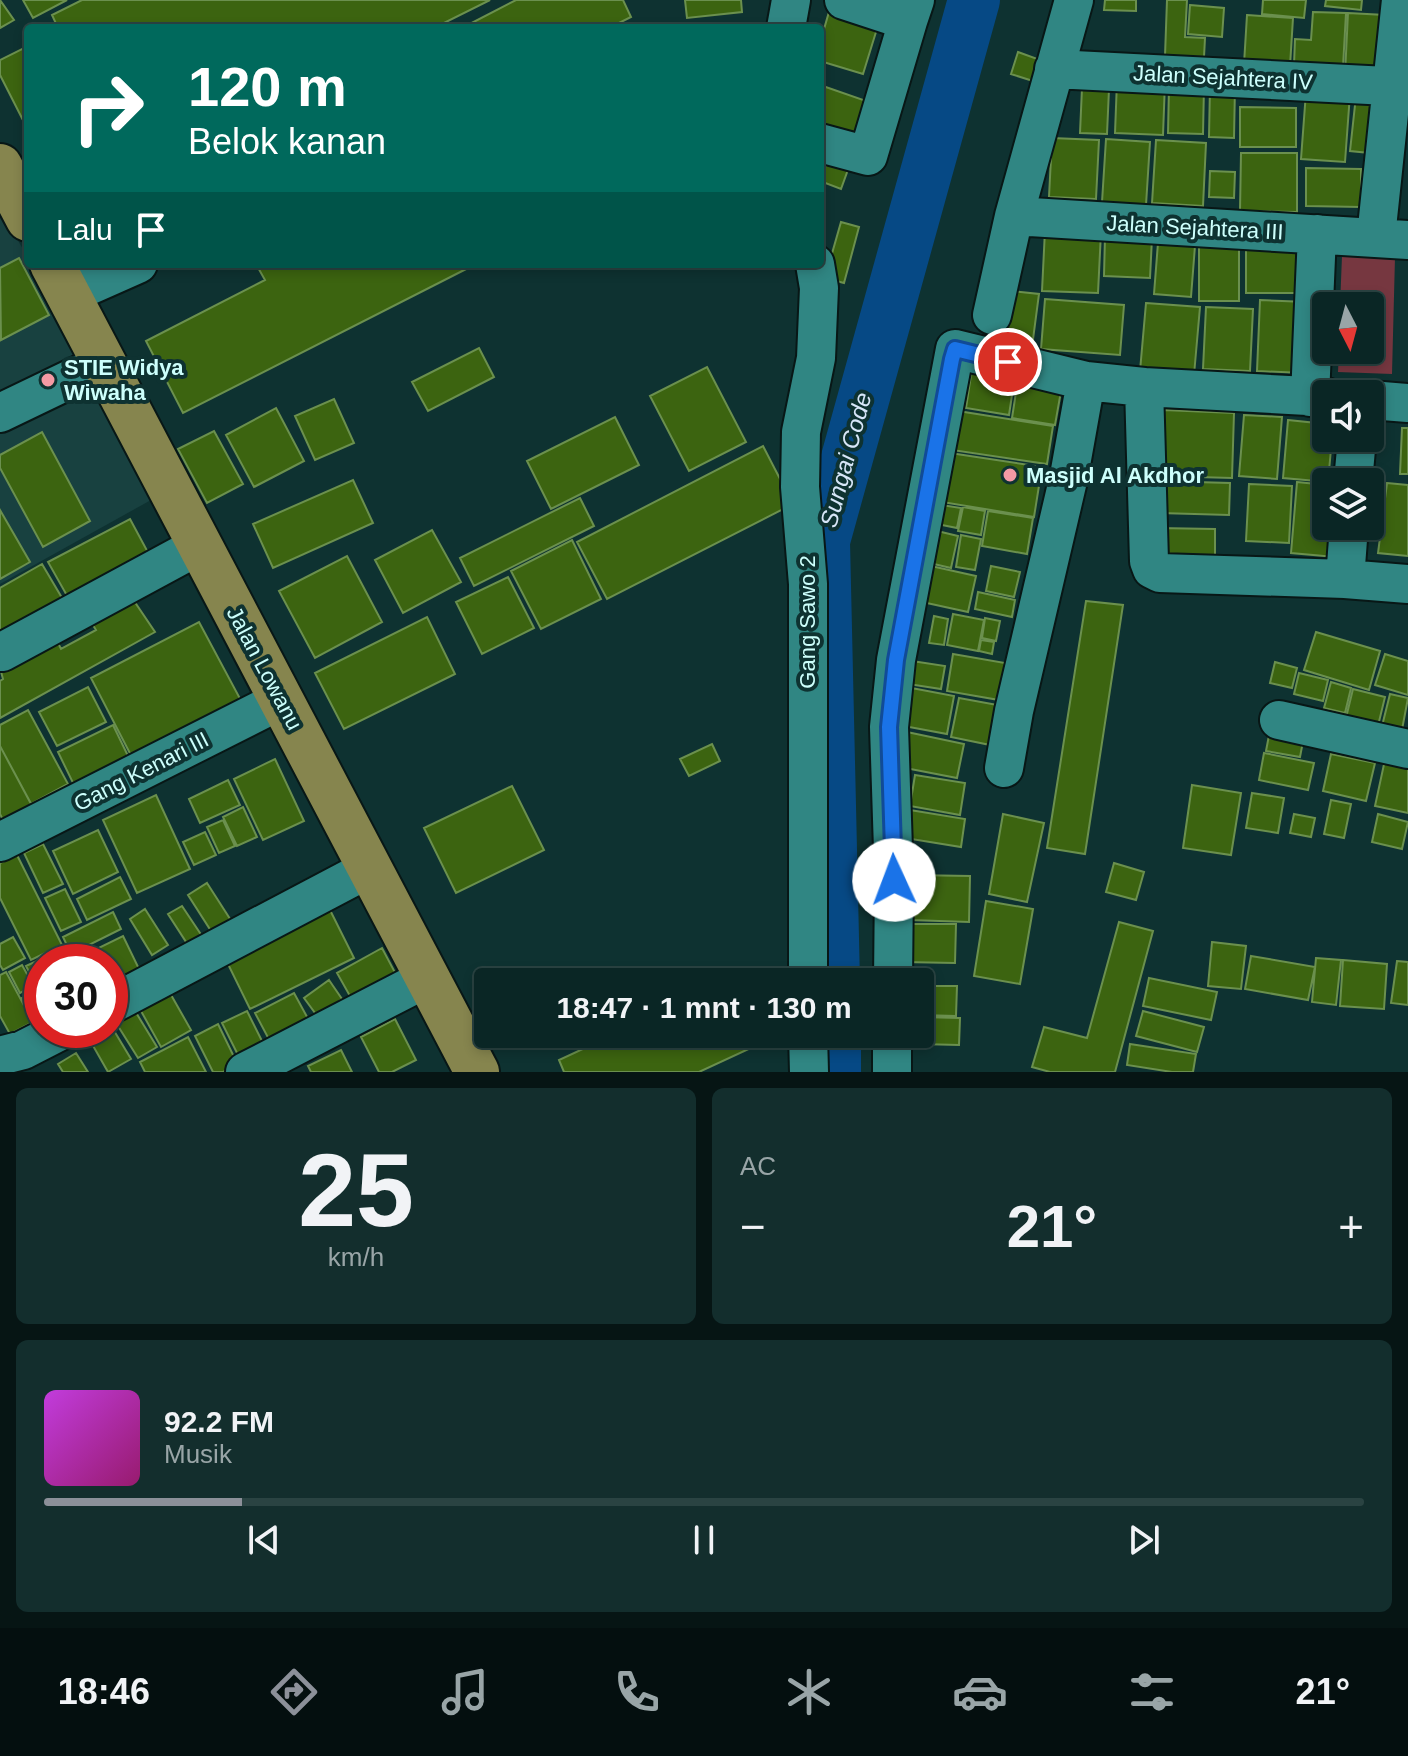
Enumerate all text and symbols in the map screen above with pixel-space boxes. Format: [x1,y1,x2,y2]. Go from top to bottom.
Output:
text: 120 m [188,55,347,118]
icon: right [56,56,160,160]
street label: Jalan Sejahtera IV [1133,60,1314,95]
text: Belok kanan [188,121,386,162]
icon: arrive [129,208,173,252]
street label: Jalan Sejahtera III [1106,210,1284,245]
text: Lalu [56,213,113,246]
north arrow [1312,292,1384,364]
map controls [1312,292,1384,540]
pin [974,328,1042,396]
icon: arrive [986,340,1030,384]
place label: STIE Widya Wiwaha [64,355,184,405]
marker: STIE Widya Wiwaha [39,371,57,389]
button: sound [1312,380,1384,452]
water label: Sungai Code [815,389,877,530]
place label: Masjid Al Akdhor [1026,463,1204,488]
marker: Masjid Al Akdhor [1001,466,1019,484]
button: layers [1312,468,1384,540]
street label: Gang Sawo 2 [795,555,820,689]
street label: Jalan Lowanu [222,602,307,734]
street label: Gang Kenari III [70,727,213,816]
position arrow [852,838,936,922]
speed limit sign: 30 [24,944,128,1048]
text: 18:47 · 1 mnt · 130 m [556,991,852,1024]
text: 25 [298,1132,414,1248]
text: AC [740,1151,776,1181]
text: 21° [1007,1193,1097,1260]
text: − [740,1202,766,1251]
text: + [1338,1202,1364,1251]
text: km/h [328,1242,384,1272]
text: 92.2 FM [164,1405,274,1438]
text: Musik [164,1439,232,1469]
icon: previous [242,1518,286,1562]
icon: pause [682,1518,726,1562]
icon: next [1122,1518,1166,1562]
icon: directions [266,1664,322,1720]
icon: music [437,1664,493,1720]
icon: phone [609,1664,665,1720]
icon: climate [781,1664,837,1720]
icon: car [952,1664,1008,1720]
icon: filters [1124,1664,1180,1720]
text: 18:46 [58,1671,150,1712]
text: 21° [1296,1671,1350,1712]

